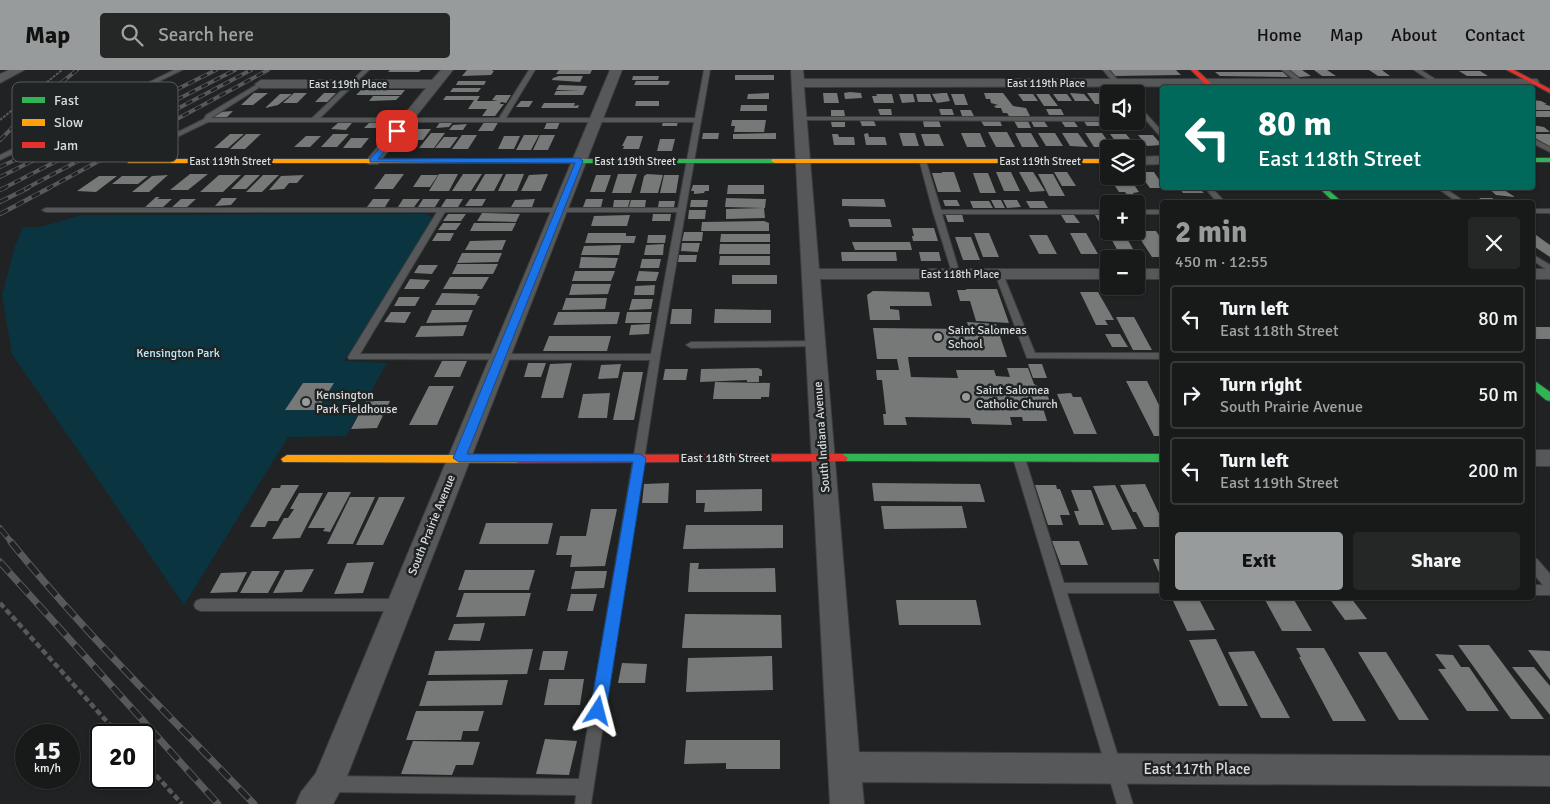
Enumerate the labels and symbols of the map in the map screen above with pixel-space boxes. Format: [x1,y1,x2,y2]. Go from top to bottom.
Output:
street label: East 119th Place [1007,77,1085,90]
street label: East 119th Place [309,78,387,91]
legend [12,82,178,162]
text: Fast [54,92,79,109]
pin [376,110,418,152]
text: Slow [54,114,83,131]
text: Jam [54,137,78,154]
street label: East 119th Street [189,155,271,168]
street label: East 119th Street [594,155,676,168]
street label: East 119th Street [999,155,1081,168]
street label: East 118th Place [921,268,999,281]
place label: Saint Salomeas School [948,323,1027,352]
marker: Saint Salomeas School [932,331,944,343]
park label: Kensington Park [136,346,220,361]
street label: South Indiana Avenue [811,381,833,493]
place label: Saint Salomea Catholic Church [976,383,1058,412]
place label: Kensington Park Fieldhouse [316,388,398,417]
marker: Saint Salomea Catholic Church [960,391,972,403]
marker: Kensington Park Fieldhouse [300,396,312,408]
street label: East 118th Street [681,451,769,466]
street label: South Prairie Avenue [405,472,459,578]
position arrow [571,684,623,736]
speed limit sign: 20 [90,724,155,789]
street label: East 117th Place [1143,760,1251,778]

